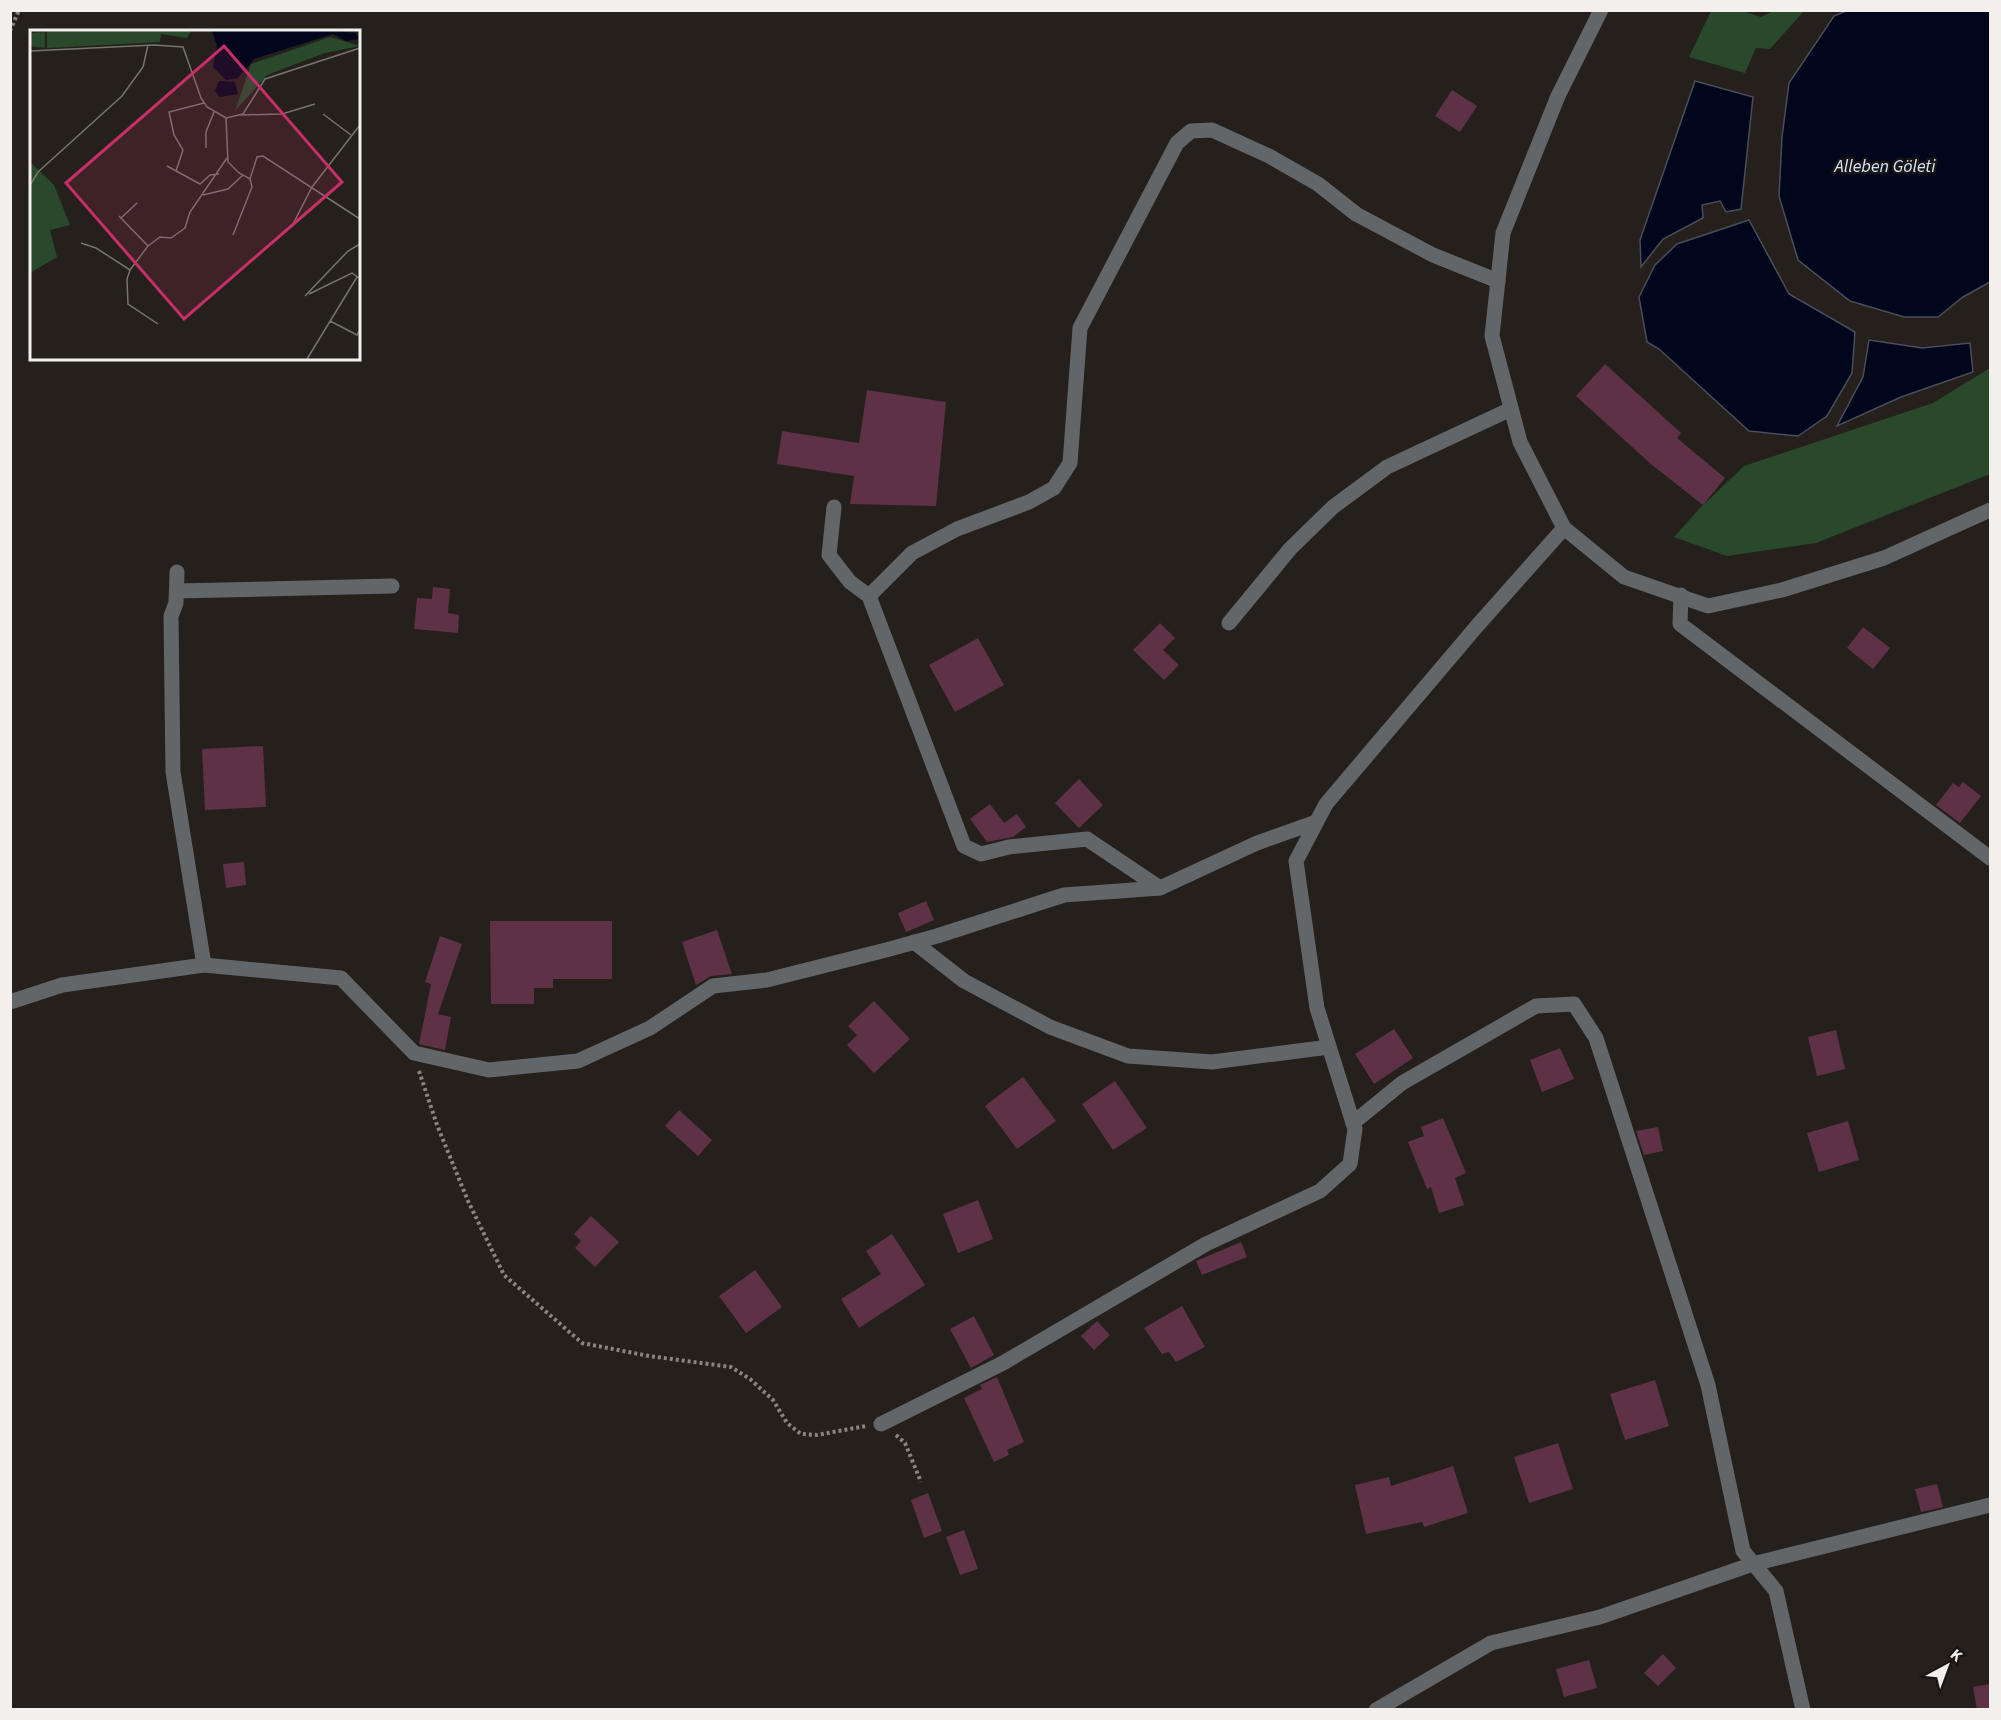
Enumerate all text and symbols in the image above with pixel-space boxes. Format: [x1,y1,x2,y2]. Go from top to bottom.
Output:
inset map [30,30,360,360]
water label: Alleben Göleti [1834,154,1936,179]
north arrow [1917,1636,1977,1696]
text: K [1945,1644,1967,1667]

